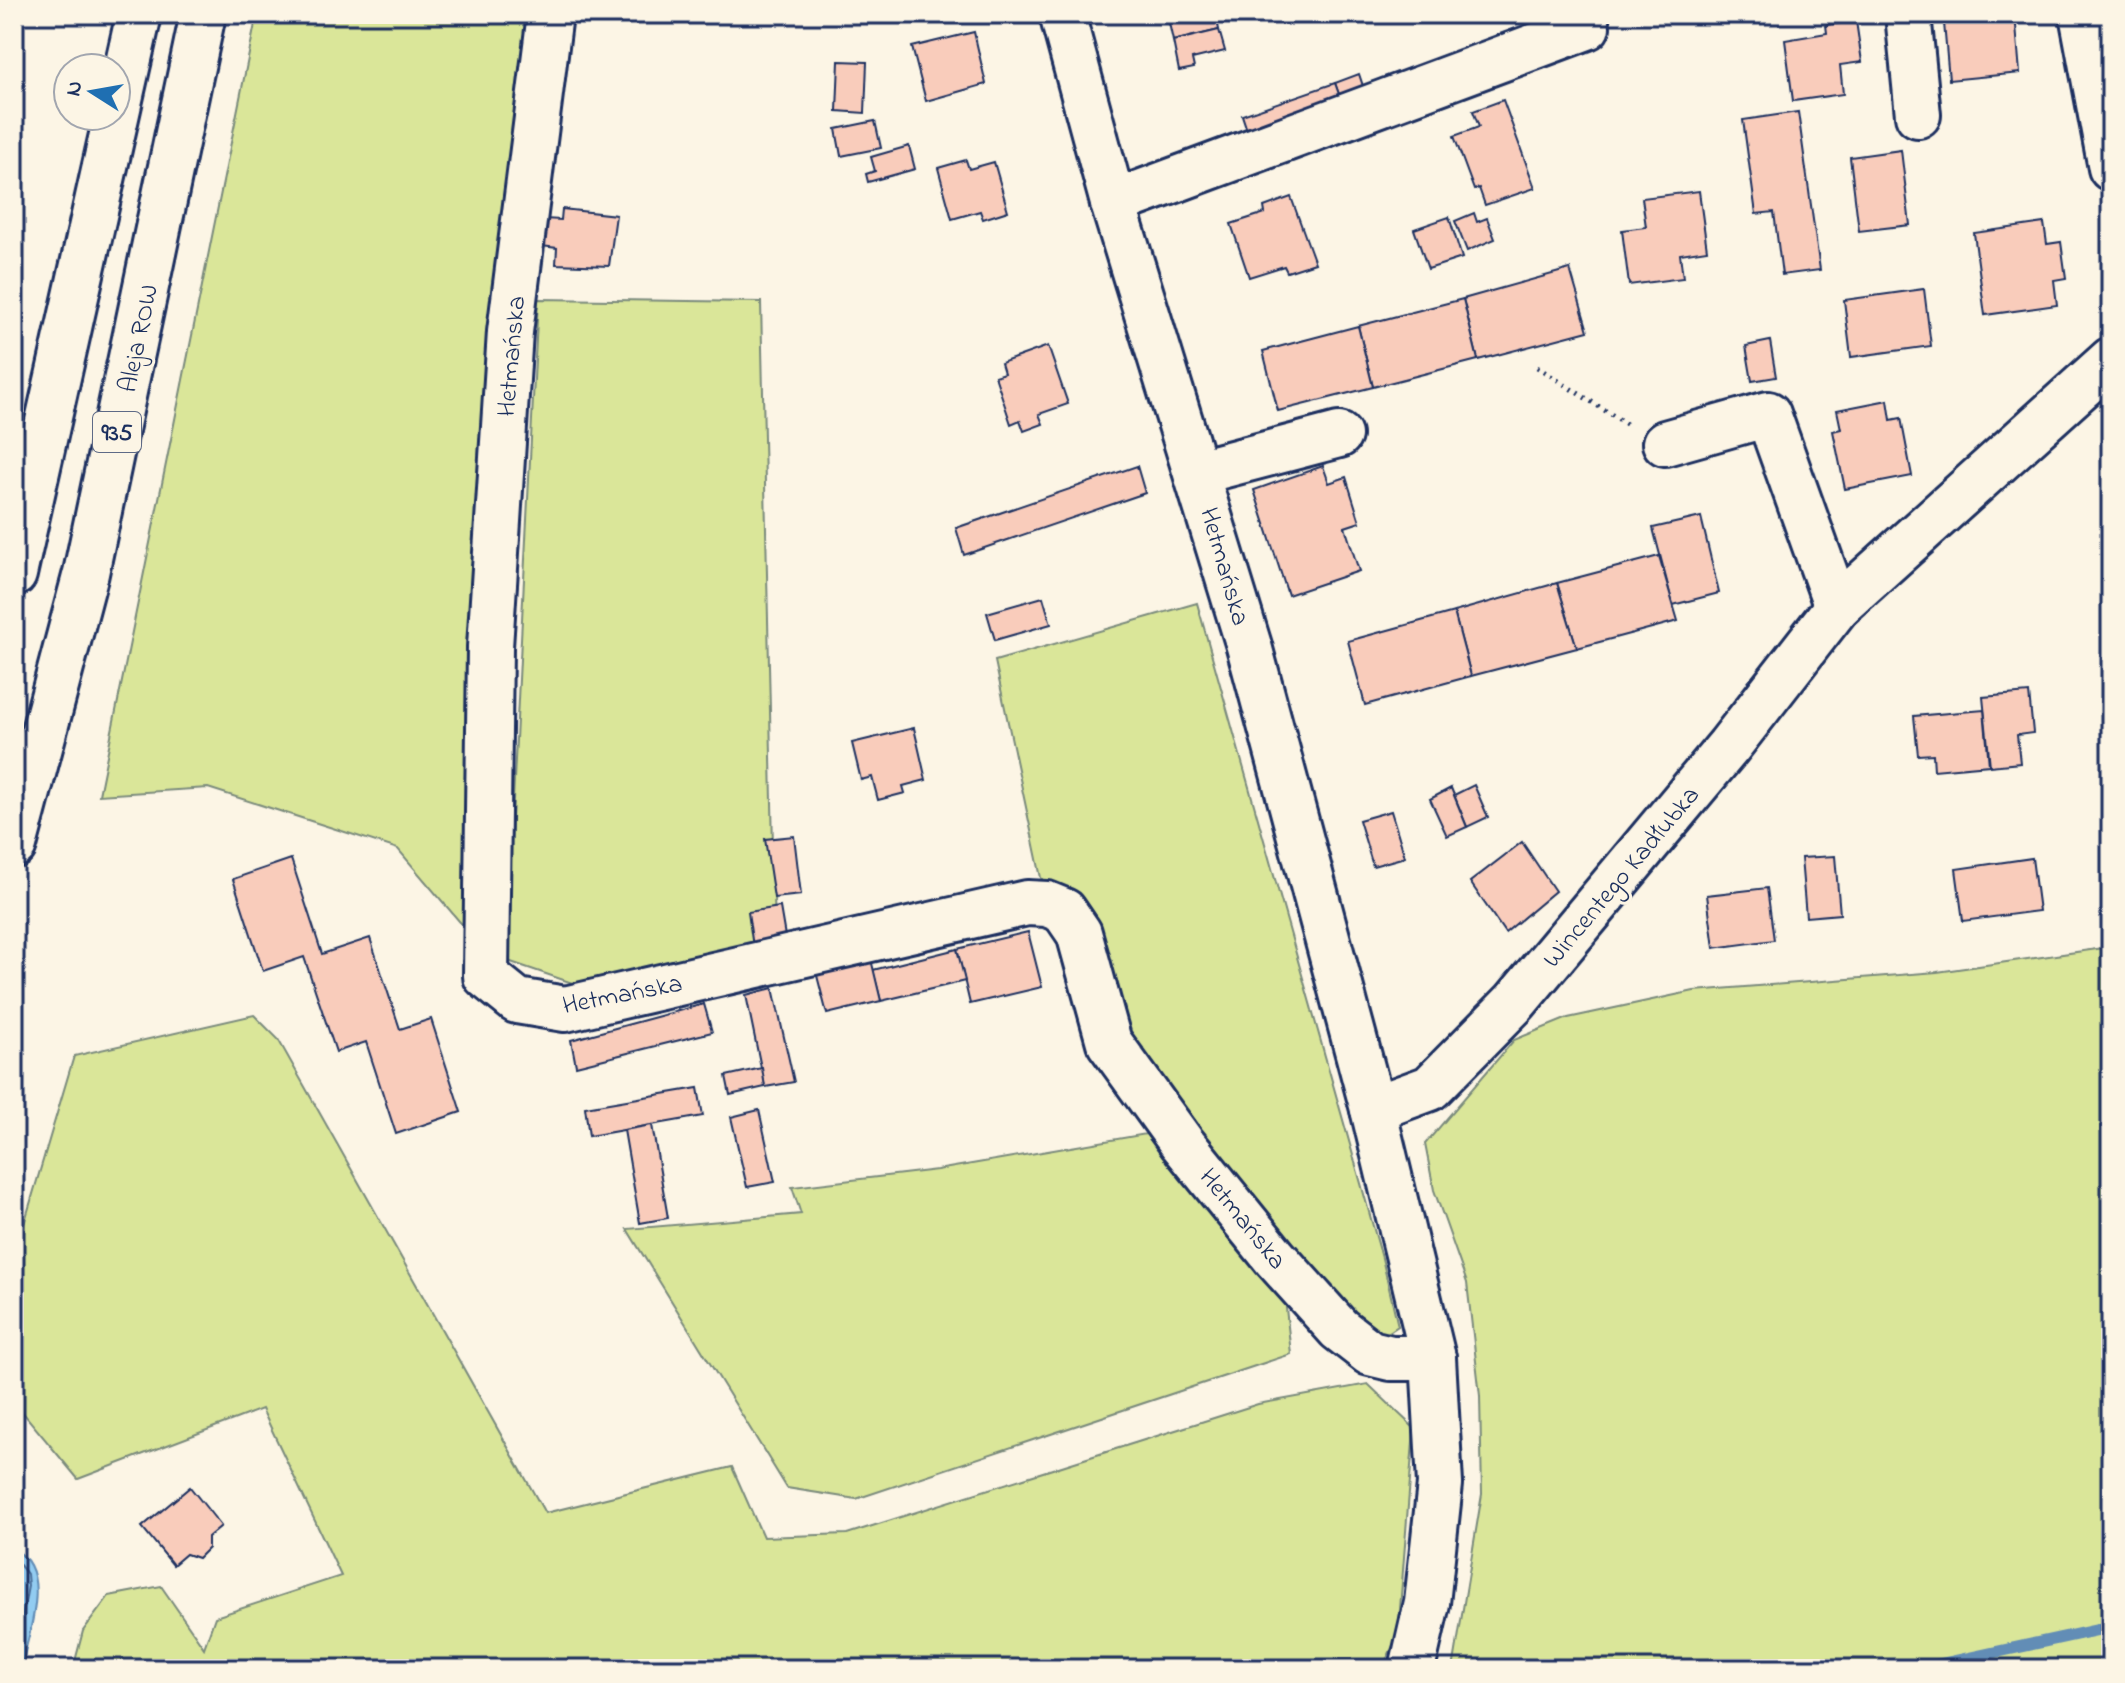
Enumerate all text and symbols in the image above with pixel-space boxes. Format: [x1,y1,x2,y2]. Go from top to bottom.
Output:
north arrow [52,52,132,132]
text: N [58,78,92,99]
street label: Aleja ROW [110,281,170,396]
street label: Hetmańska [489,294,537,418]
road number: 935 [93,412,141,452]
street label: Hetmańska [1188,503,1258,630]
street label: Wincentego Kadłubka [1535,779,1710,977]
street label: Hetmańska [559,966,686,1026]
street label: Hetmańska [1189,1161,1295,1279]

